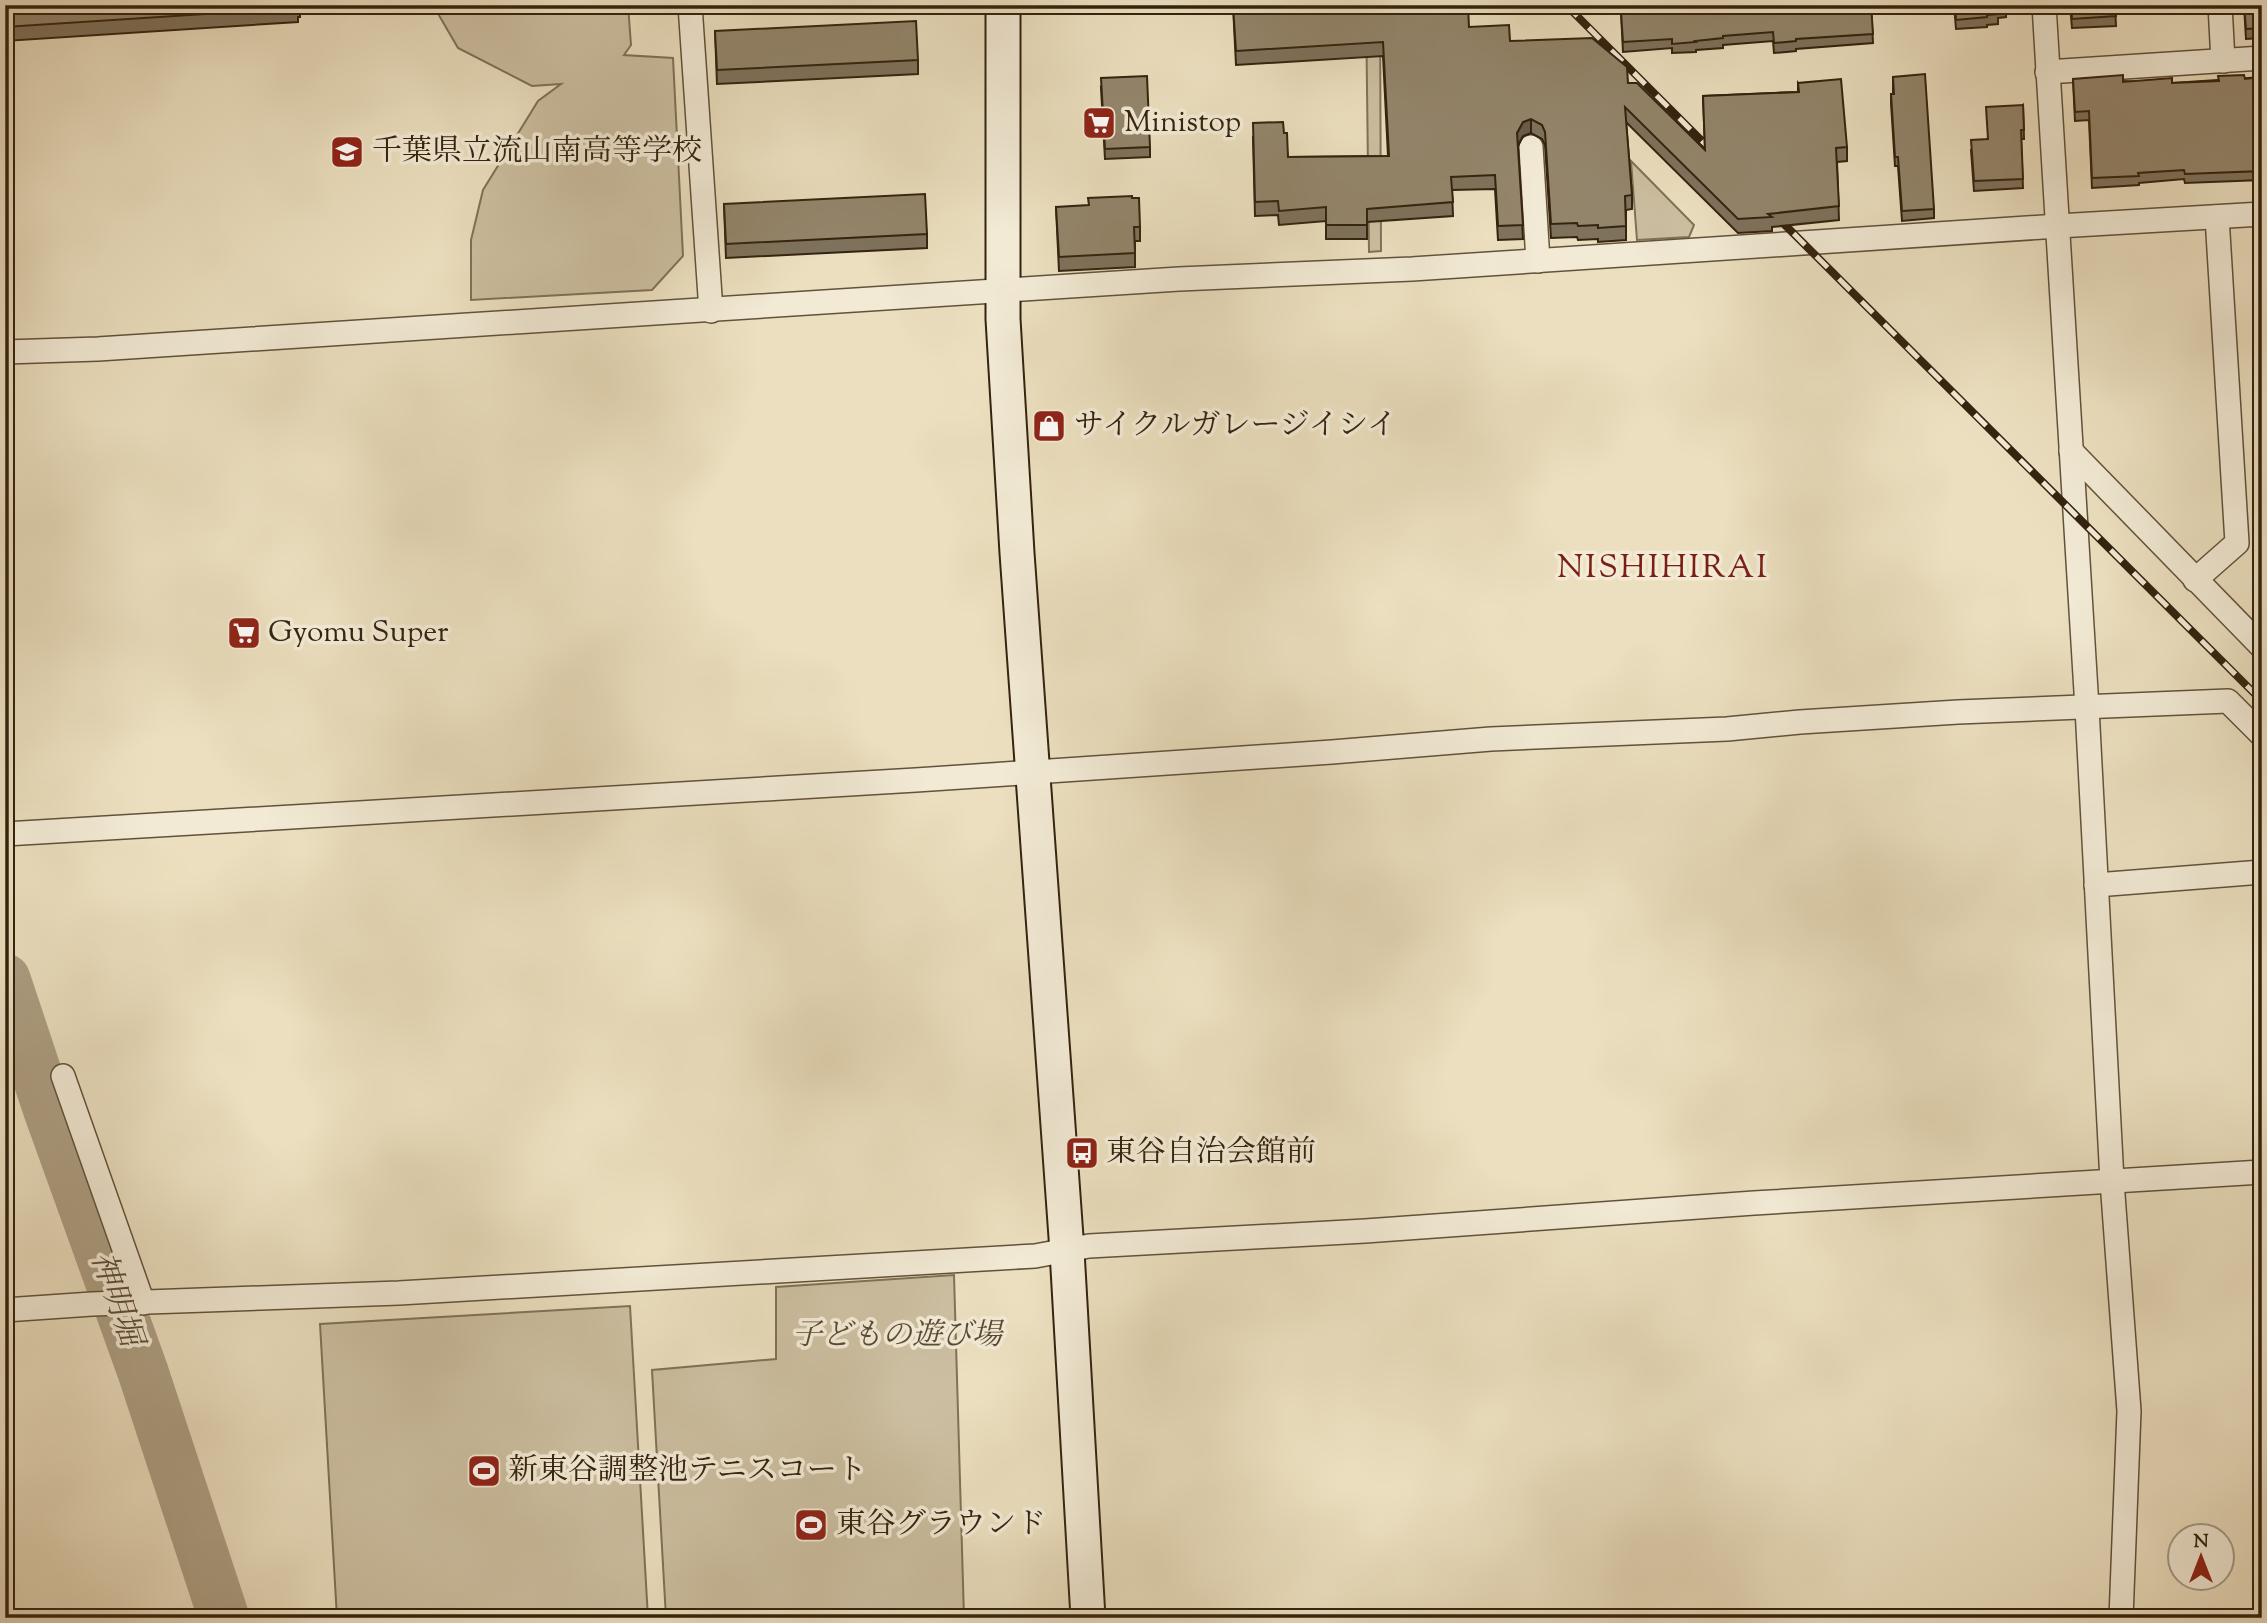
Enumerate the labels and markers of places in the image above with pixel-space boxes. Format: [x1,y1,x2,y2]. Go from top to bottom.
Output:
place label: Ministop [1124,102,1241,145]
supermarket icon: Ministop [1080,104,1118,142]
place label: 千葉県立流山南高等学校 [372,131,702,174]
school or university icon: 千葉県立流山南高等学校 [328,133,366,171]
place label: サイクルガレージイシイ [1074,405,1397,448]
shop icon: サイクルガレージイシイ [1030,407,1068,445]
place label: Gyomu Super [268,612,449,655]
supermarket icon: Gyomu Super [225,614,263,652]
place label: 東谷自治会館前 [1106,1132,1316,1175]
bus stop icon: 東谷自治会館前 [1063,1134,1101,1172]
place label: 新東谷調整池テニスコート [508,1450,867,1493]
sports icon: 新東谷調整池テニスコート [465,1452,503,1490]
place label: 東谷グラウンド [836,1504,1046,1547]
sports icon: 東谷グラウンド [792,1506,830,1544]

